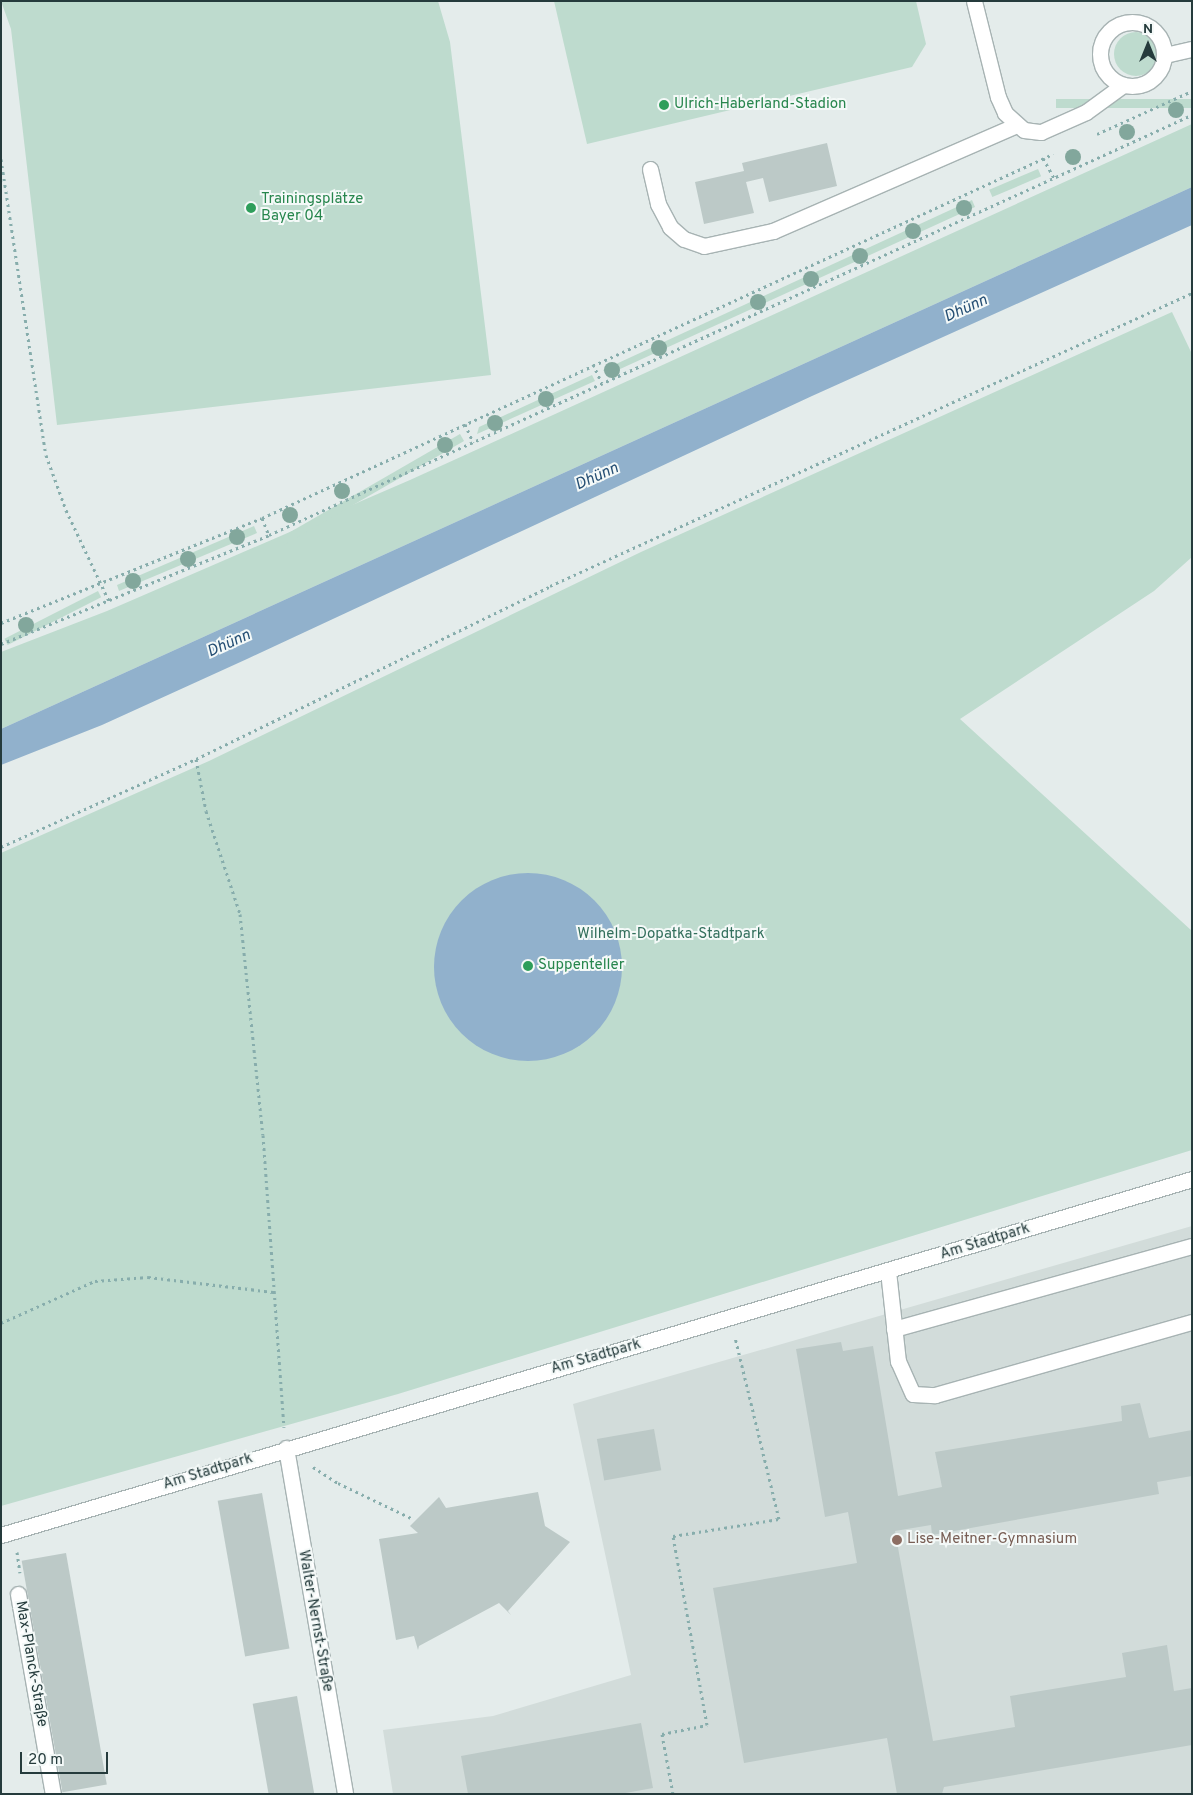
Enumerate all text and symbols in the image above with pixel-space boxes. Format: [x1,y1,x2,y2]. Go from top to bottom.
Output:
north arrow [1123,20,1173,70]
text: N [1143,21,1153,38]
place label: Ulrich-Haberland-Stadion [674,96,847,114]
marker: Ulrich-Haberland-Stadion [658,99,670,111]
place label: Trainingsplätze Bayer 04 [261,190,363,225]
marker: Trainingsplätze Bayer 04 [245,202,257,214]
water label: Dhünn [941,291,991,327]
water label: Dhünn [572,459,622,495]
water label: Dhünn [204,626,254,662]
park label: Wilhelm-Dopatka-Stadtpark [577,926,765,944]
place label: Suppenteller [538,957,625,975]
marker: Suppenteller [522,960,534,972]
street label: Am Stadtpark [938,1220,1032,1264]
street label: Am Stadtpark [549,1336,643,1378]
street label: Am Stadtpark [161,1450,255,1494]
place label: Lise-Meitner-Gymnasium [907,1531,1077,1549]
marker: Lise-Meitner-Gymnasium [891,1534,903,1546]
street label: Walter-Nernst-Straße [294,1549,336,1693]
street label: Max-Planck-Straße [11,1600,51,1728]
scale bar [22,1742,110,1774]
text: 20 m [28,1751,63,1770]

